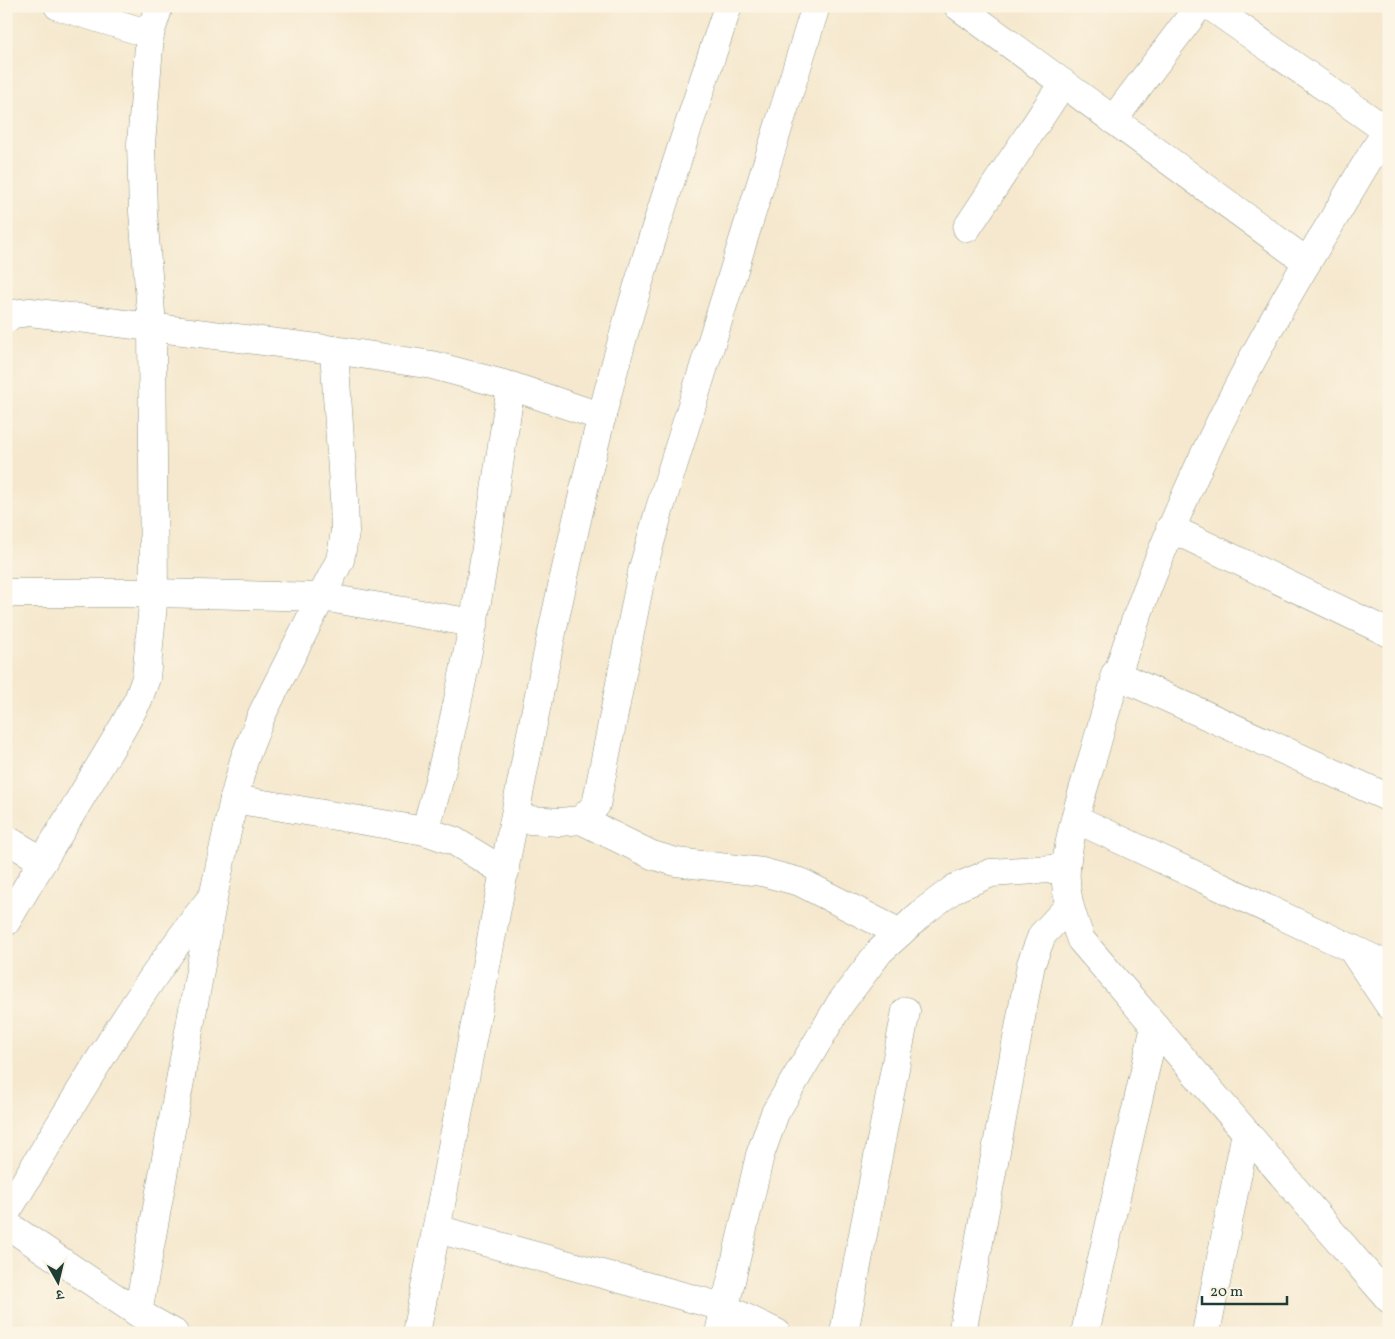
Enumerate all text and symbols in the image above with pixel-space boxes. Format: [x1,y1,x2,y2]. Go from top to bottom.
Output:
north arrow [32,1256,82,1306]
scale bar [1202,1274,1288,1306]
text: 20 m [1210,1282,1243,1303]
text: उ [54,1283,65,1303]

